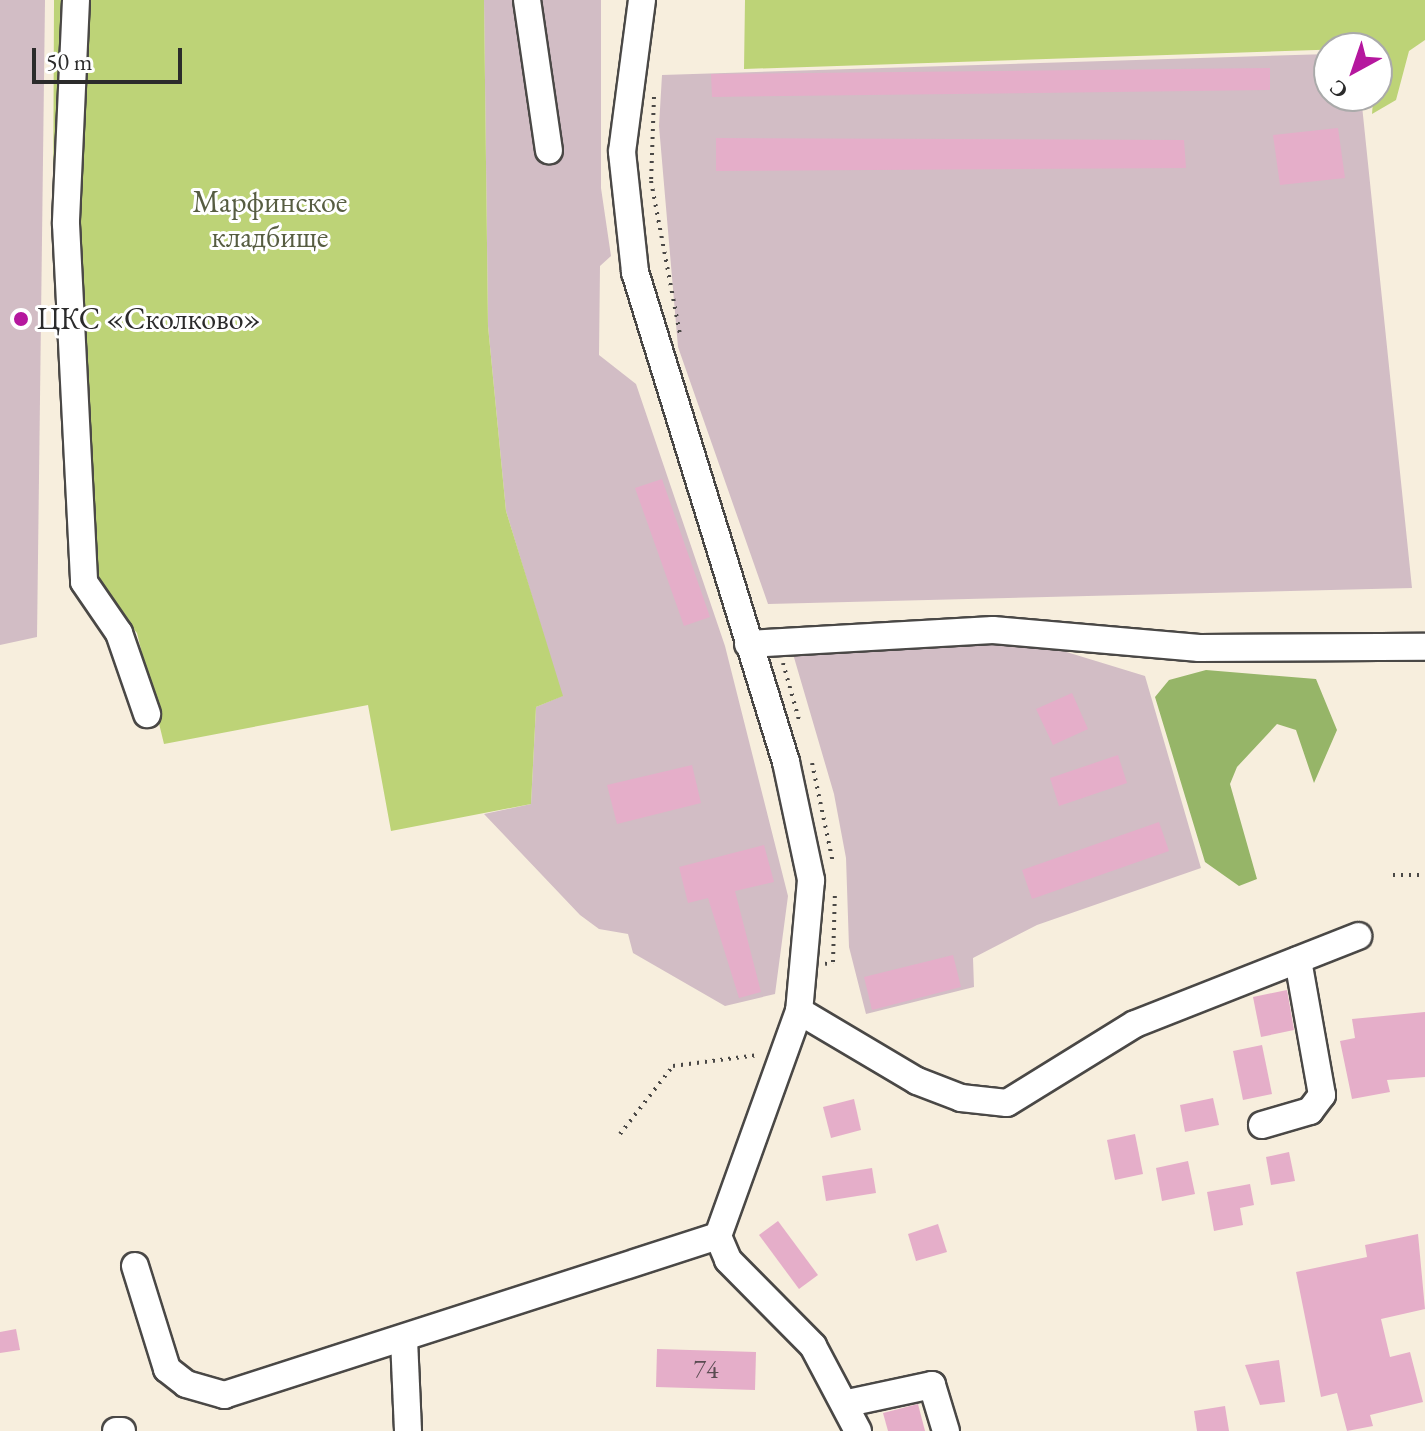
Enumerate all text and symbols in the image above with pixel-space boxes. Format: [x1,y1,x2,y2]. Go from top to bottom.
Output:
scale bar [36,32,186,82]
north arrow [1313,32,1393,112]
text: 50 m [46,46,93,77]
text: С [1323,73,1354,105]
park label: Марфинское кладбище [192,184,348,254]
place label: ЦКС «Сколково» [37,301,261,337]
marker: ЦКС «Сколково» [12,310,30,328]
house number: 74 [694,1354,718,1386]

